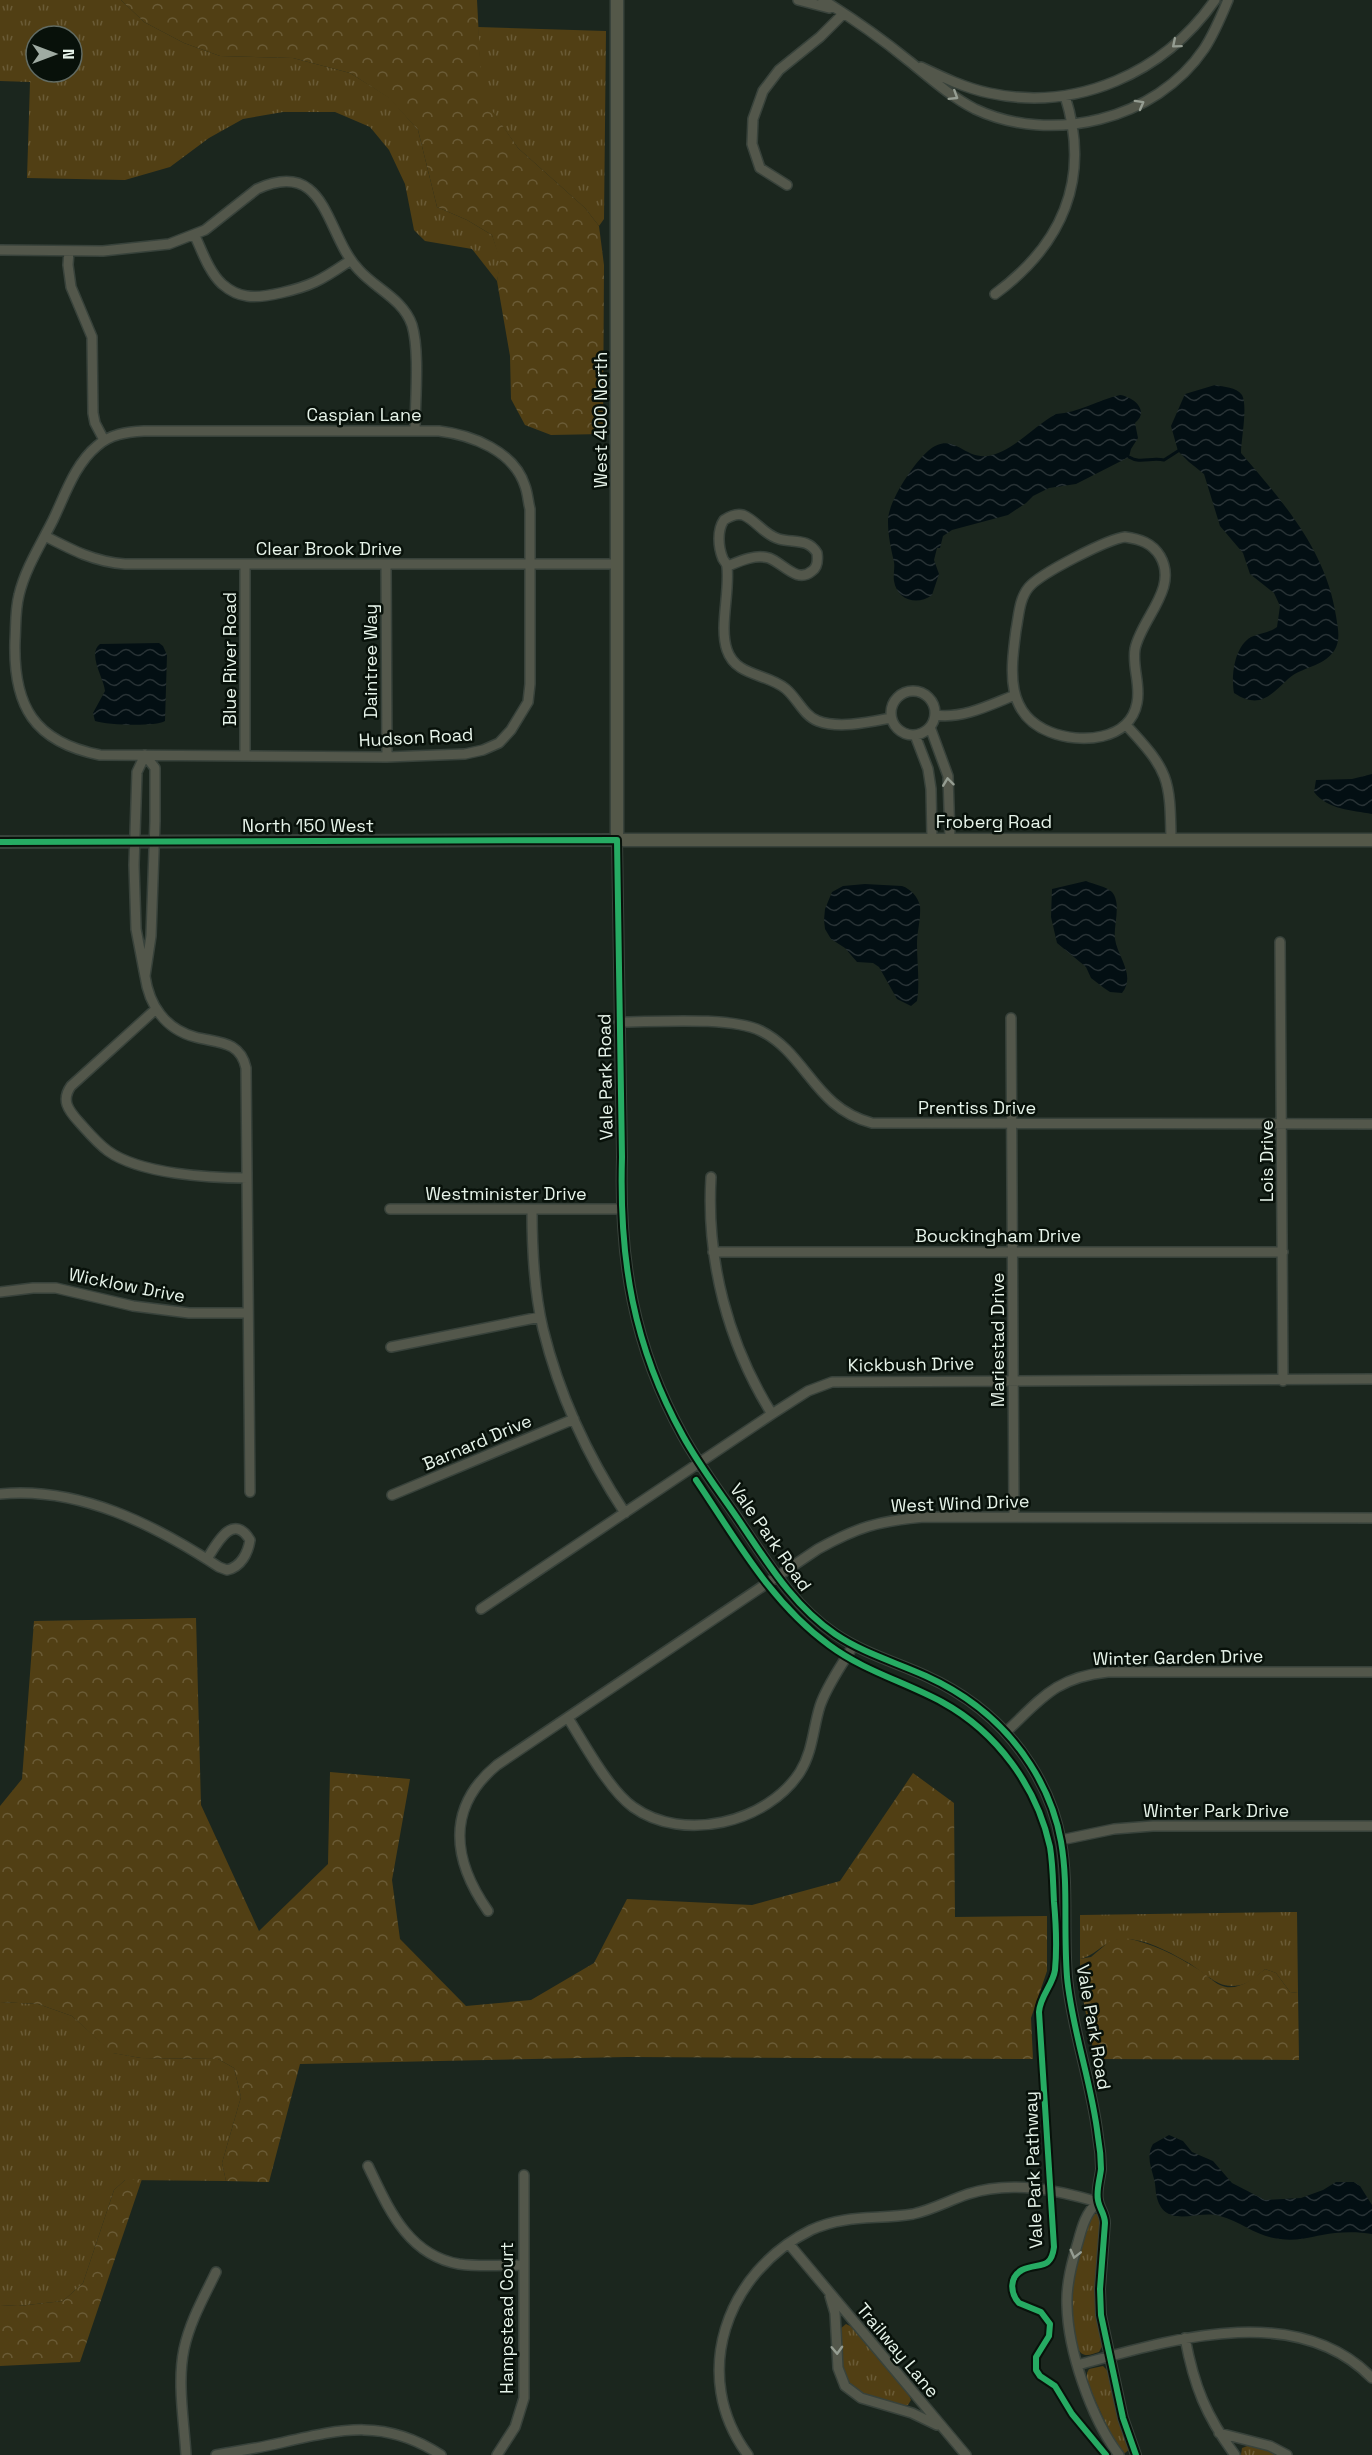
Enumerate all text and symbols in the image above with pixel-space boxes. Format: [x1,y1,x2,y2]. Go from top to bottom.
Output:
north arrow [24,24,84,84]
one-way arrow [1172,37,1183,48]
text: N [58,49,79,59]
one-way arrow [948,89,958,101]
one-way arrow [1133,100,1144,111]
street label: West 400 North [589,352,612,488]
street label: Caspian Lane [306,403,422,426]
street label: Clear Brook Drive [256,537,402,560]
street label: Blue River Road [218,592,241,726]
street label: Daintree Way [359,604,382,718]
street label: Hudson Road [358,723,474,751]
one-way arrow [942,777,954,786]
street label: Froberg Road [936,810,1052,833]
street label: North 150 West [242,814,374,837]
street label: Vale Park Road [592,1013,618,1141]
street label: Prentiss Drive [918,1096,1036,1119]
street label: Lois Drive [1255,1120,1278,1202]
street label: Westminister Drive [425,1182,587,1205]
street label: Bouckingham Drive [915,1224,1081,1247]
street label: Wicklow Drive [67,1262,187,1308]
street label: Mariestad Drive [986,1273,1009,1407]
street label: Kickbush Drive [847,1351,975,1377]
street label: Barnard Drive [419,1409,535,1475]
street label: Vale Park Road [725,1478,817,1596]
street label: West Wind Drive [890,1489,1030,1517]
street label: Winter Garden Drive [1092,1644,1264,1670]
street label: Winter Park Drive [1143,1799,1289,1822]
street label: Vale Park Road [1072,1963,1116,2091]
street label: Vale Park Pathway [1019,2091,1047,2249]
street label: Hampstead Court [495,2242,518,2394]
one-way arrow [1069,2249,1082,2259]
street label: Trailway Lane [852,2298,944,2402]
one-way arrow [830,2346,843,2355]

